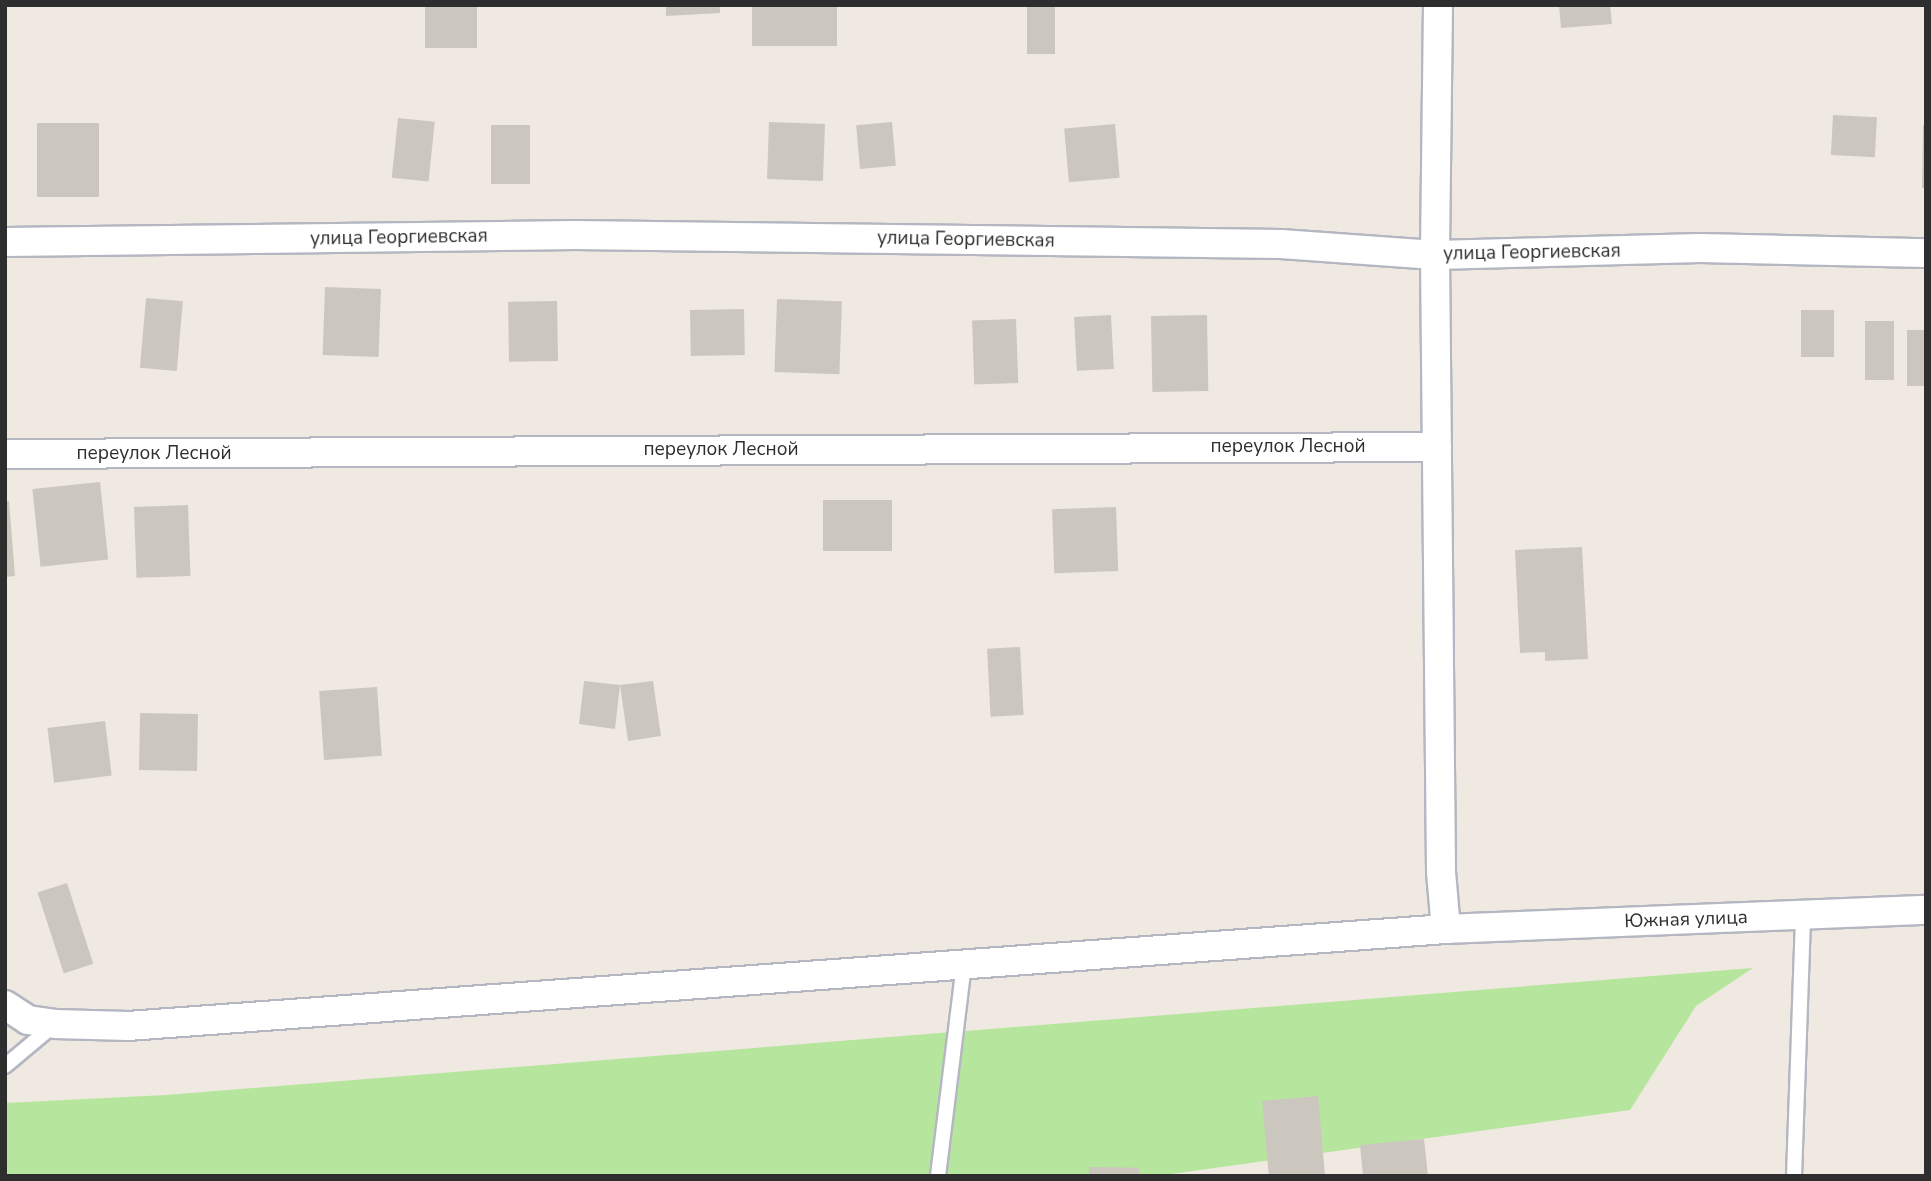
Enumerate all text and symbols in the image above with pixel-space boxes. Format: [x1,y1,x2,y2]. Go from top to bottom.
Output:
street label: улица Георгиевская [310,225,488,251]
street label: улица Георгиевская [877,227,1055,253]
street label: улица Георгиевская [1443,240,1621,266]
street label: переулок Лесной [1210,436,1366,458]
street label: переулок Лесной [643,439,799,461]
street label: переулок Лесной [76,443,232,465]
street label: Южная улица [1624,906,1748,934]

